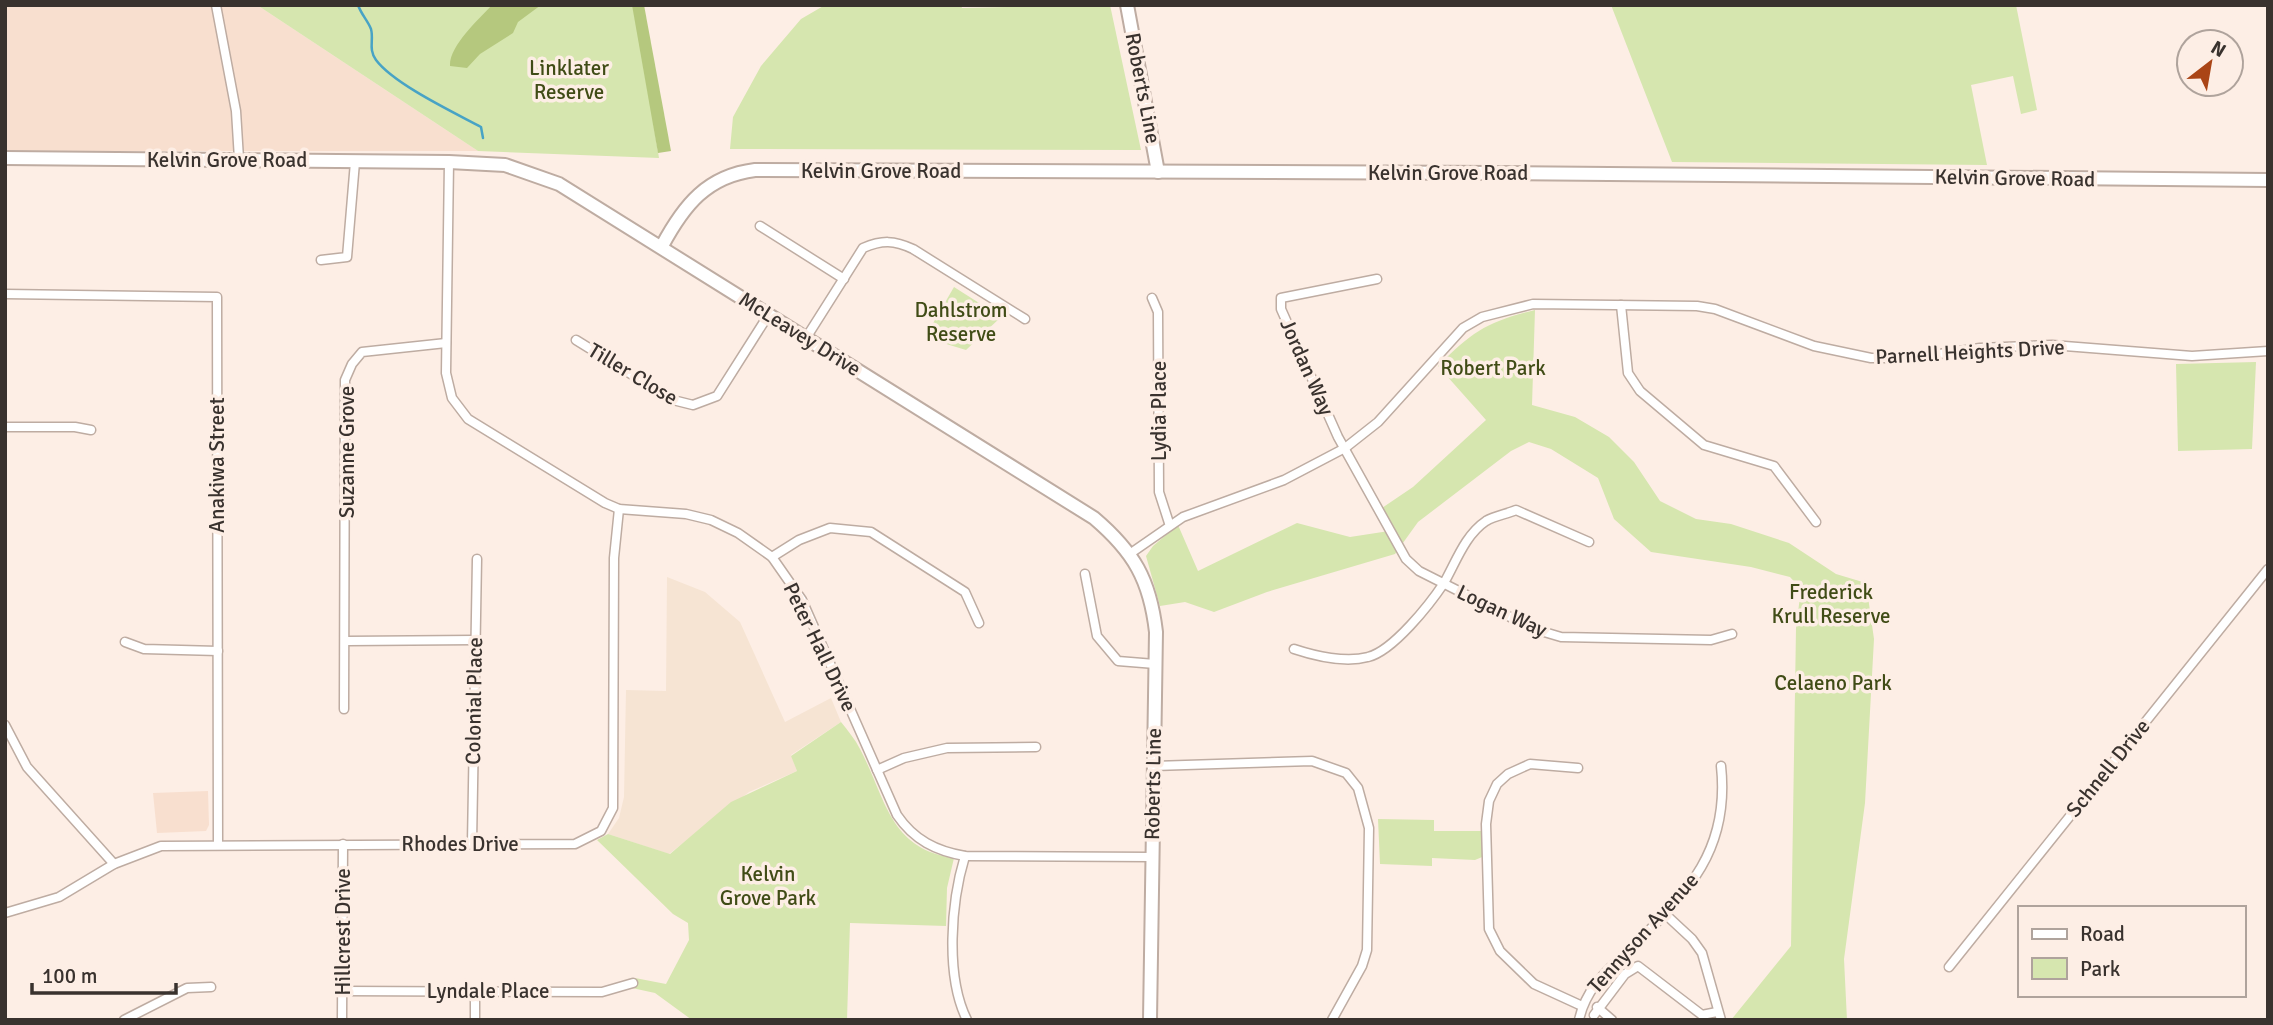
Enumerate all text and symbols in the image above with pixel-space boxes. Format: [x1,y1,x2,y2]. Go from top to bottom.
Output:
north arrow [2175,28,2245,98]
street label: Roberts Line [1120,30,1166,146]
text: N [2206,36,2230,63]
park label: Linklater Reserve [529,55,609,105]
street label: Kelvin Grove Road [147,147,307,173]
street label: Kelvin Grove Road [801,158,961,184]
street label: Kelvin Grove Road [1368,160,1528,186]
street label: Kelvin Grove Road [1934,164,2096,192]
street label: McLeavey Drive [734,286,866,382]
park label: Dahlstrom Reserve [914,297,1008,347]
street label: Jordan Way [1274,315,1340,420]
street label: Parnell Heights Drive [1875,334,2065,370]
street label: Tiller Close [583,337,683,411]
park label: Robert Park [1440,355,1546,381]
street label: Lydia Place [1146,361,1172,461]
street label: Suzanne Grove [334,386,360,518]
street label: Anakiwa Street [204,397,230,533]
street label: Peter Hall Drive [778,578,862,716]
street label: Logan Way [1453,579,1551,643]
park label: Frederick Krull Reserve [1771,579,1891,629]
street label: Colonial Place [460,637,488,765]
park label: Celaeno Park [1774,670,1892,696]
street label: Schnell Drive [2061,714,2155,822]
street label: Roberts Line [1139,728,1167,840]
street label: Rhodes Drive [401,831,519,857]
park label: Kelvin Grove Park [720,861,817,911]
street label: Tennyson Avenue [1582,867,1704,999]
street label: Hillcrest Drive [330,868,356,996]
legend [2018,906,2245,997]
text: Road [2080,921,2125,947]
scale bar [32,951,175,995]
text: Park [2080,956,2121,982]
text: 100 m [42,963,97,989]
street label: Lyndale Place [426,978,550,1004]

